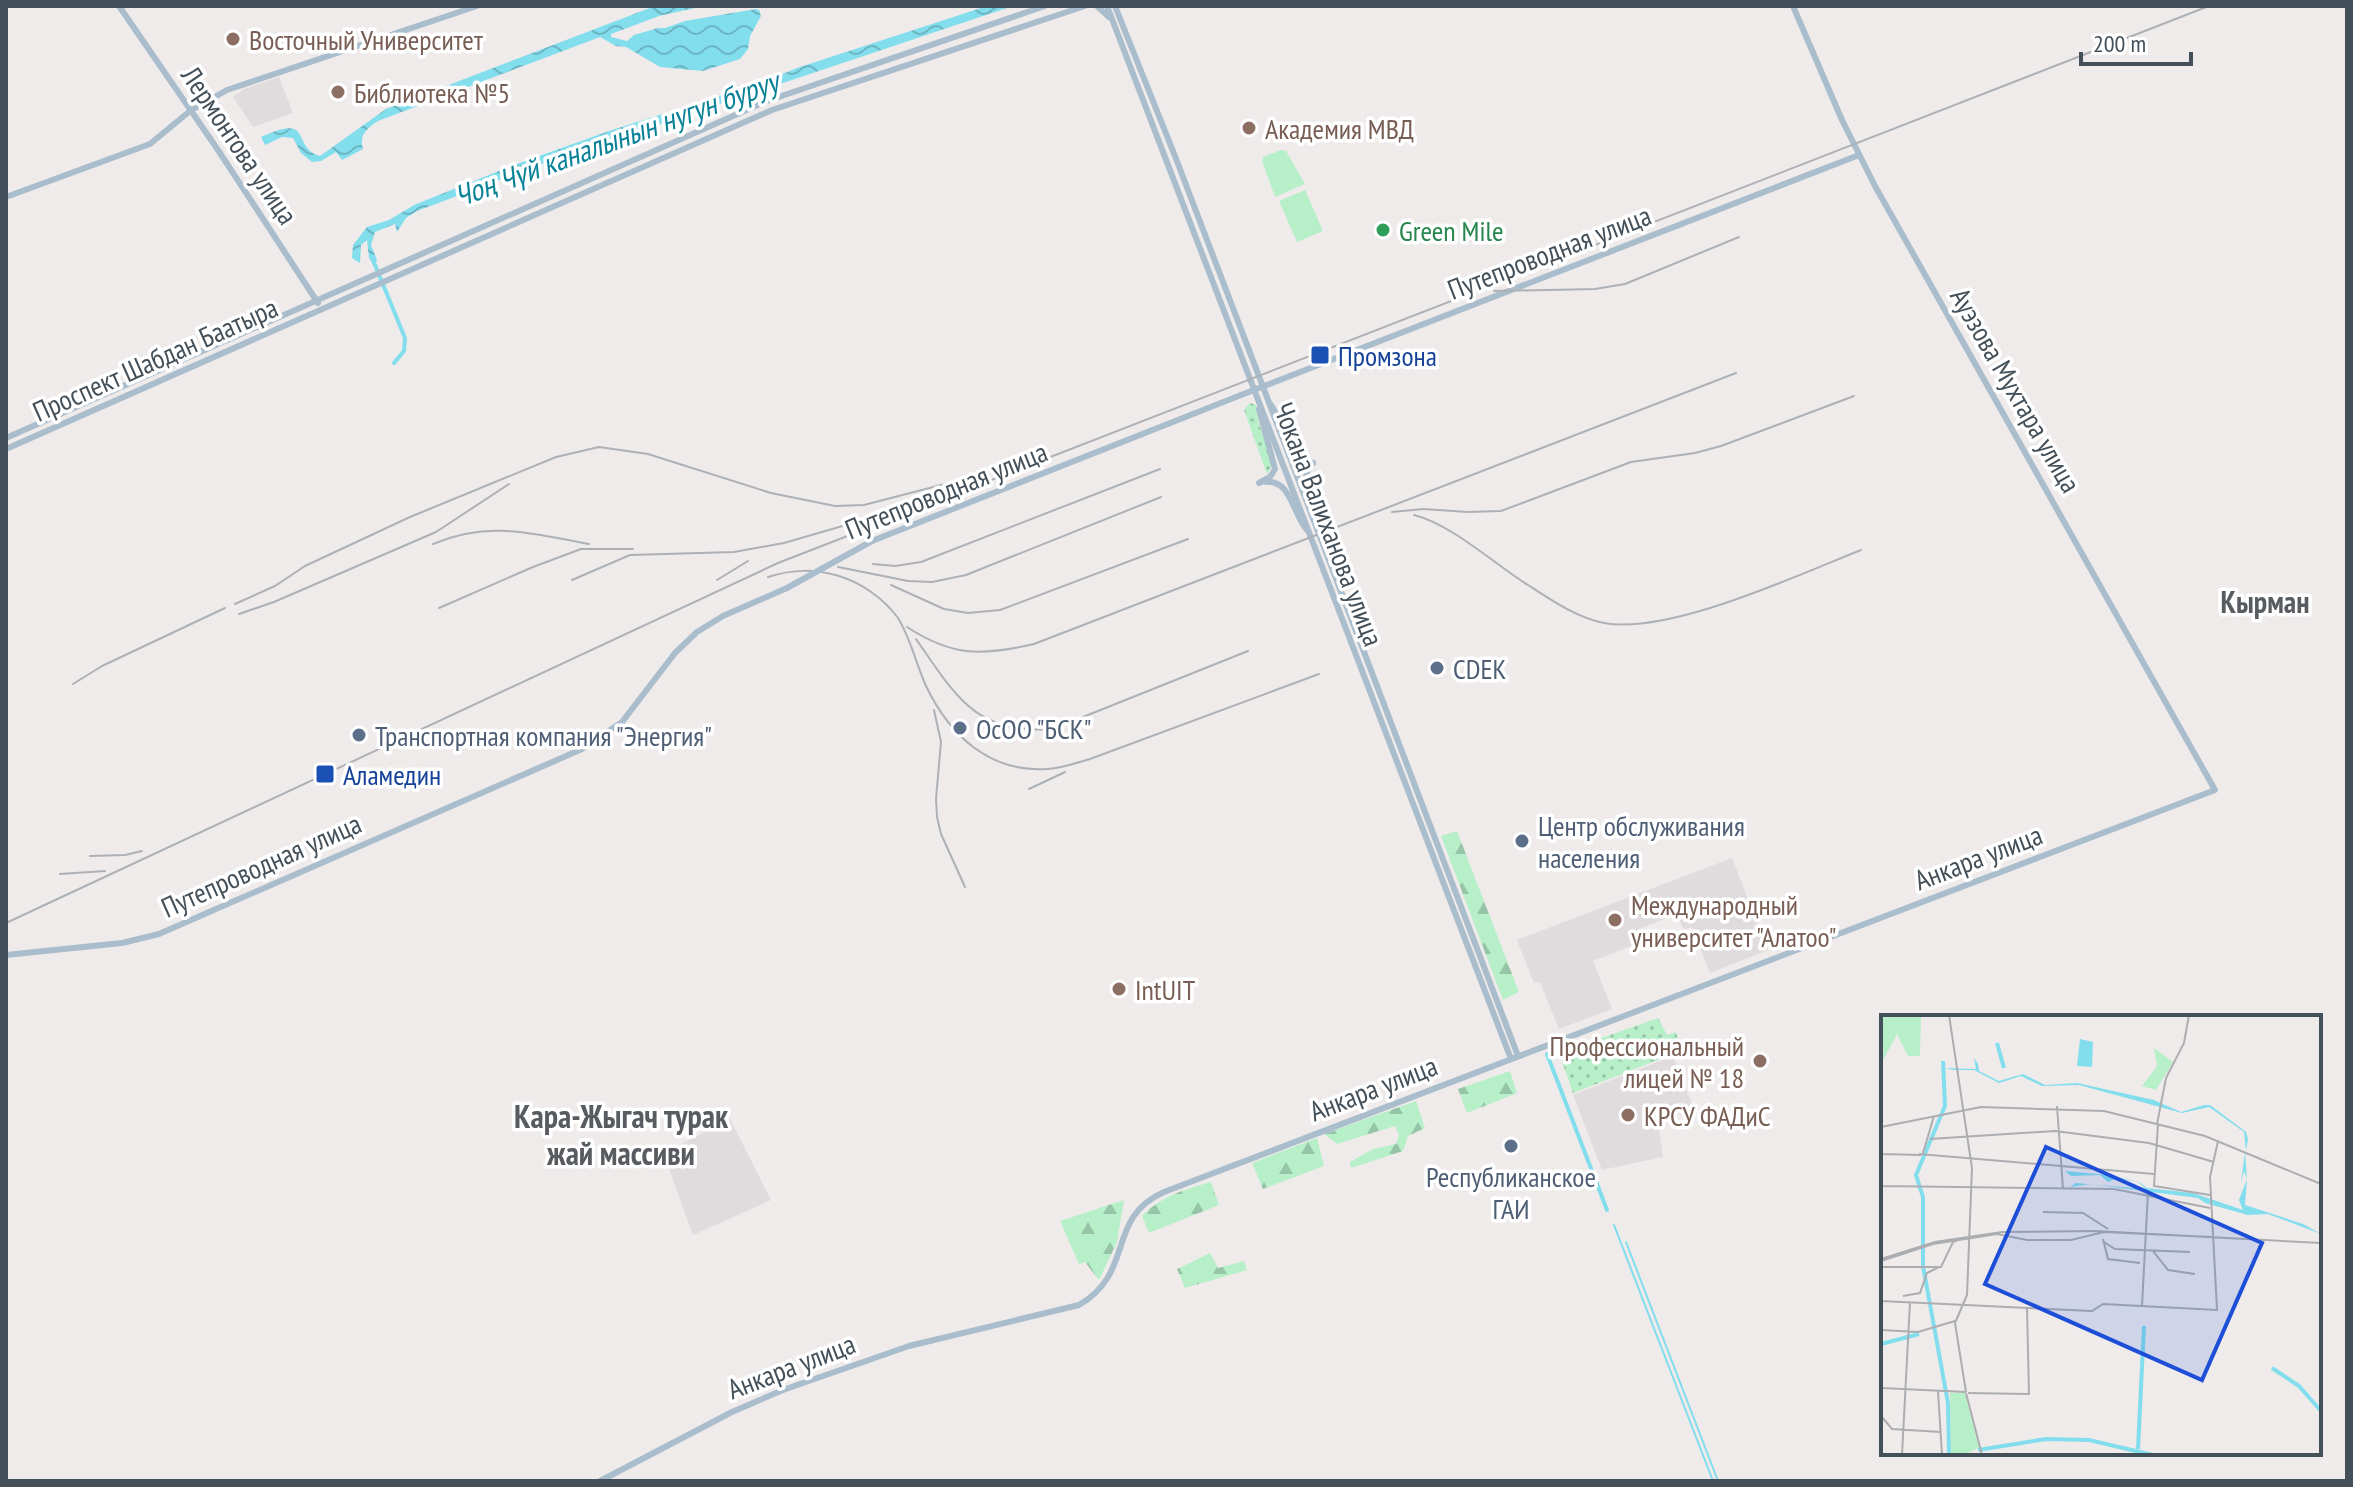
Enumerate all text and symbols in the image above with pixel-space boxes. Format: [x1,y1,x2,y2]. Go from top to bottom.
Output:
scale bar [2081,16,2191,66]
place label: Восточный Университет [249,21,483,58]
text: 200 m [2093,28,2146,59]
marker: Восточный Университет [224,30,242,48]
street label: Лермонтова улица [173,58,307,231]
water label: Чоң Чүй каналынын нугун буруу [449,60,787,215]
place label: Библиотека №5 [354,74,510,111]
marker: Библиотека №5 [329,83,347,101]
place label: Академия МВД [1265,110,1414,147]
marker: Академия МВД [1240,119,1258,137]
street label: Путепроводная улица [1442,196,1656,308]
place label: Green Mile [1399,212,1504,249]
marker: Green Mile [1374,221,1392,239]
street label: Ауэзова Мухтара улица [1942,281,2090,499]
street label: Проспект Шабдан Баатыра [27,288,283,430]
place label: Промзона [1338,337,1437,374]
marker: Промзона [1309,344,1331,366]
street label: Чокана Валиханова улица [1266,397,1392,651]
street label: Путепроводная улица [839,433,1053,547]
district label: Кырман [2220,582,2310,621]
place label: CDEK [1453,650,1507,687]
marker: CDEK [1428,659,1446,677]
place label: ОсОО "БСК" [976,710,1092,747]
place label: Транспортная компания "Энергия" [375,717,712,754]
marker: ОсОО "БСК" [951,719,969,737]
marker: Транспортная компания "Энергия" [350,726,368,744]
place label: Аламедин [343,756,441,793]
marker: Аламедин [314,763,336,785]
street label: Путепроводная улица [155,804,367,926]
place label: Центр обслуживания населения [1538,807,1745,876]
street label: Анкара улица [1909,816,2047,898]
marker: Центр обслуживания населения [1513,832,1531,850]
place label: Международный университет "Алатоо" [1631,886,1836,955]
marker: Международный университет "Алатоо" [1606,911,1624,929]
place label: IntUIT [1135,971,1196,1008]
marker: IntUIT [1110,980,1128,998]
inset map [1881,1015,2321,1455]
place label: Профессиональный лицей № 18 [1550,1027,1744,1096]
street label: Анкара улица [1304,1047,1442,1129]
marker: Профессиональный лицей № 18 [1751,1052,1769,1070]
district label: Кара-Жыгач турак жай массиви [514,1095,729,1174]
place label: КРСУ ФАДиС [1644,1097,1771,1134]
marker: КРСУ ФАДиС [1619,1106,1637,1124]
marker: Республиканское ГАИ [1502,1137,1520,1155]
place label: Республиканское ГАИ [1426,1158,1596,1227]
street label: Анкара улица [722,1325,860,1407]

